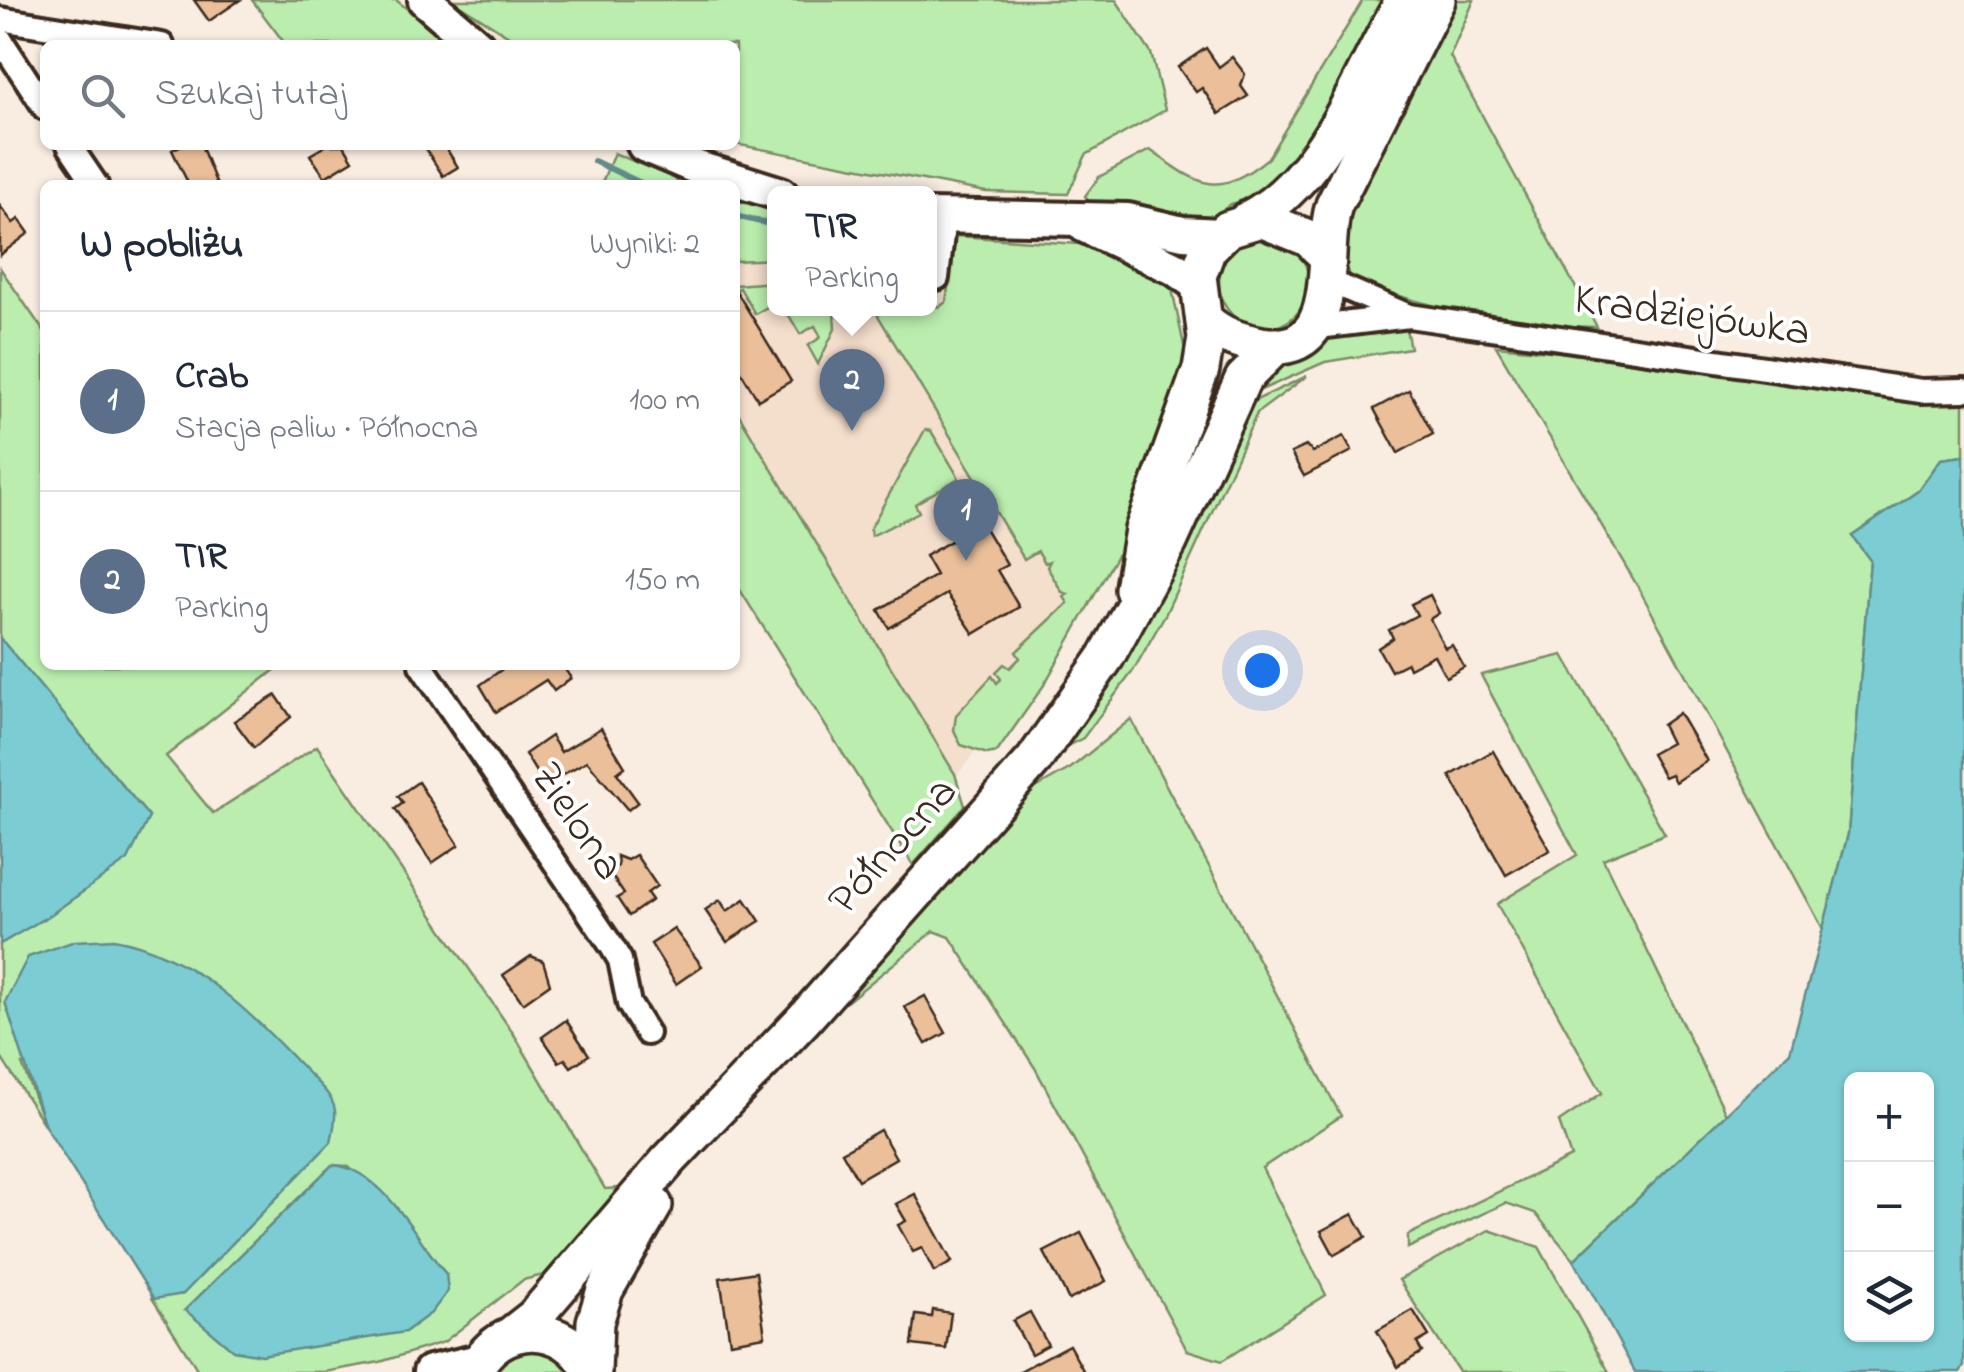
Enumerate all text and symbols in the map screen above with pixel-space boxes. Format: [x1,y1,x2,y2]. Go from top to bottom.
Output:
search box [40,40,740,150]
text: Szukaj tutaj [155,67,346,123]
icon: search [75,68,130,123]
popup [767,186,937,316]
text: TIR [805,200,857,256]
text: W pobliżu [80,215,244,276]
text: Wyniki: 2 [589,222,700,269]
text: Parking [805,256,899,303]
street label: Kradziejówka [1570,268,1814,366]
pin: 2 [820,348,884,431]
text: Crab [175,350,248,406]
text: 1 [107,378,118,425]
text: 100 m [629,378,700,425]
text: Stacja paliw · Północna [175,406,478,453]
pin: 1 [934,478,998,561]
text: TIR [175,530,227,586]
text: 2 [105,558,120,605]
text: 150 m [625,558,700,605]
text: Parking [175,586,269,633]
your location [1237,645,1288,696]
street label: Zielona [512,749,640,895]
street label: Północna [813,763,975,931]
map controls [1844,1072,1934,1342]
button: + [1844,1072,1934,1162]
button: − [1844,1162,1934,1252]
button: layers [1844,1252,1934,1342]

